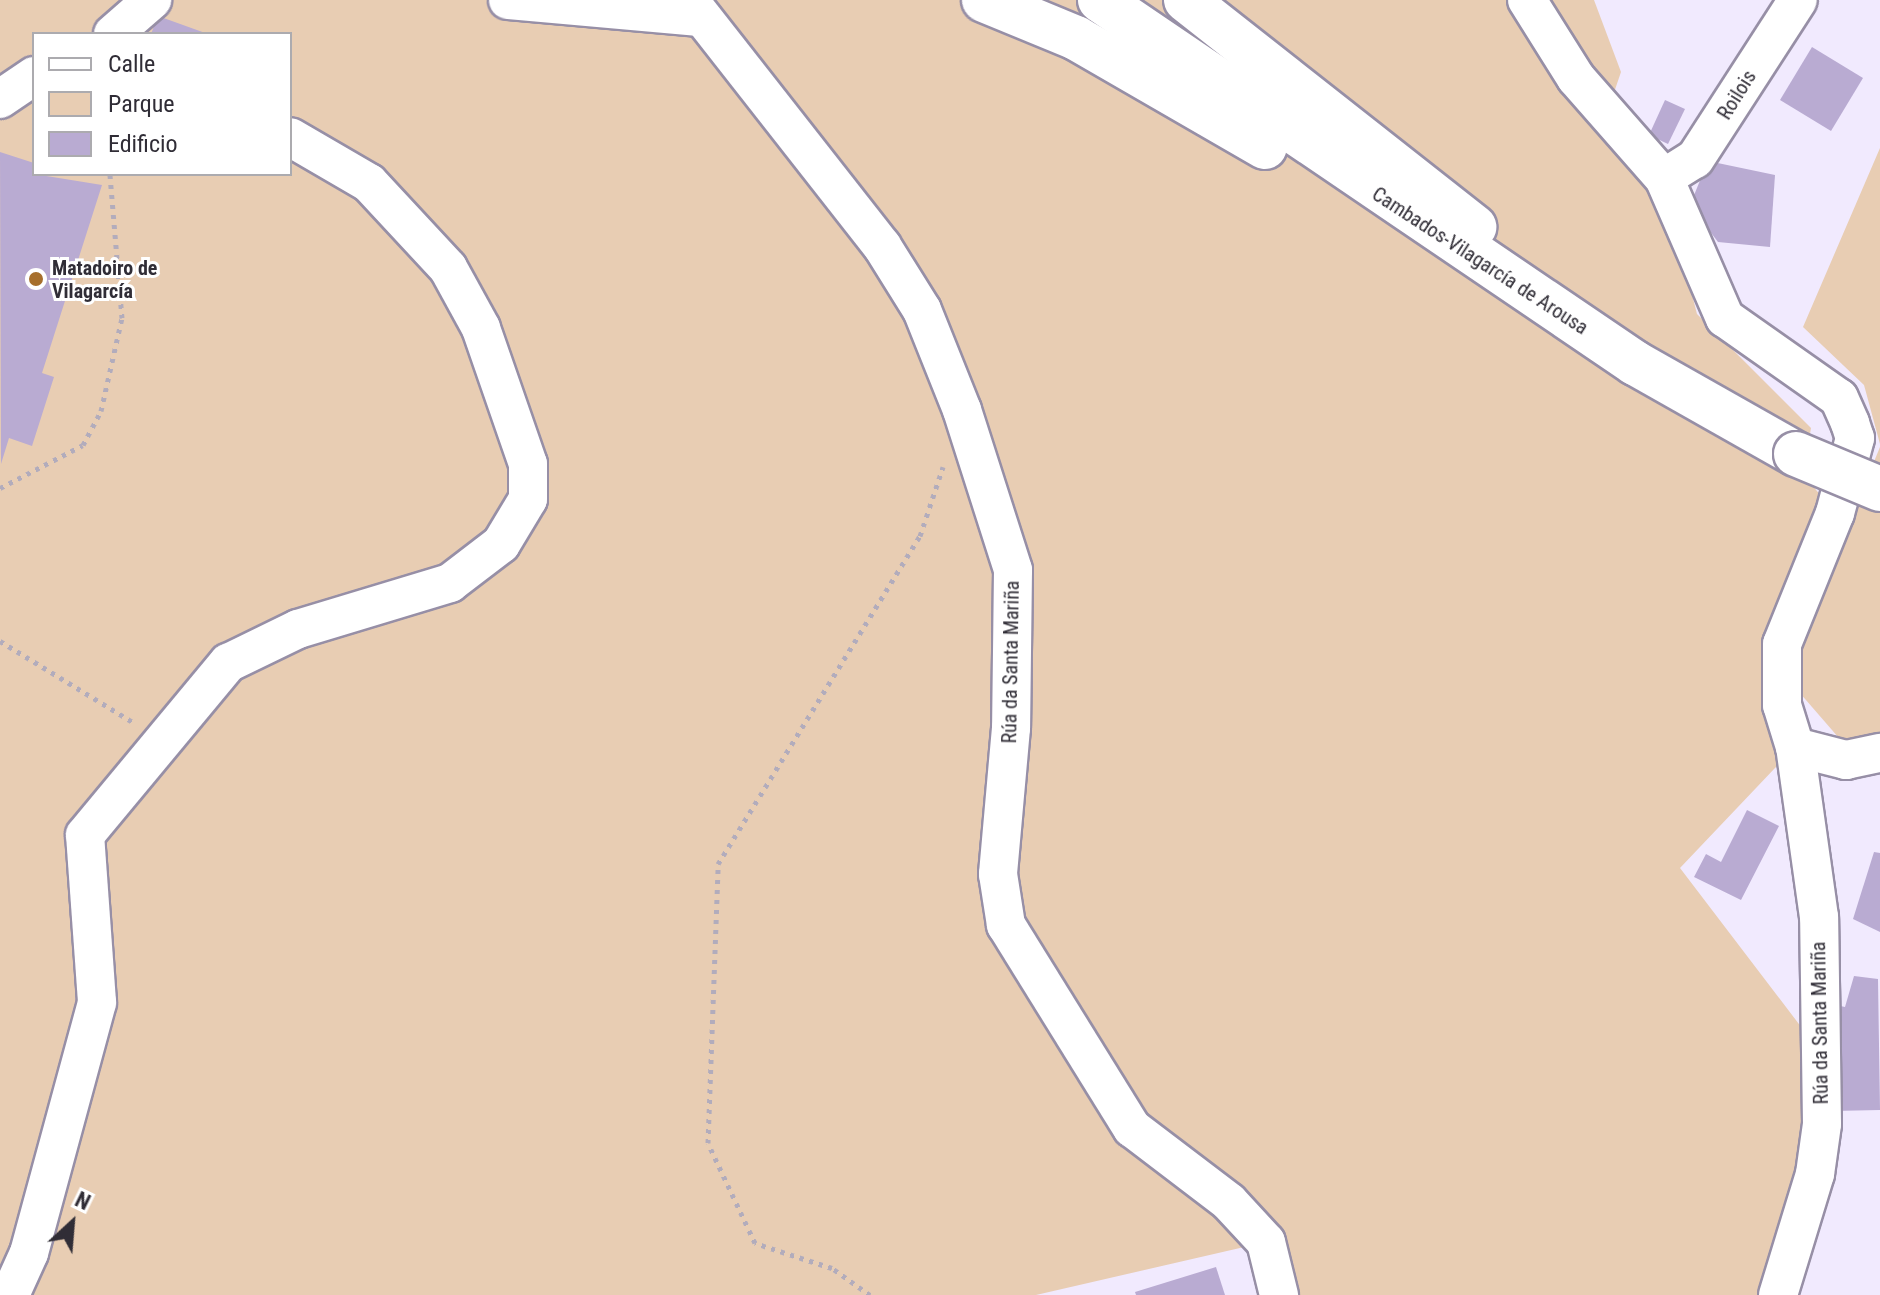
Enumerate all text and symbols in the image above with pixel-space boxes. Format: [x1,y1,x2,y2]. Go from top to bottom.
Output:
legend [32,32,292,176]
text: Calle [108,50,155,78]
street label: Roilois [1713,66,1761,124]
text: Parque [108,90,175,118]
text: Edificio [108,130,178,158]
street label: Cambados-Vilagarcía de Arousa [1368,182,1592,340]
place label: Matadoiro de Vilagarcía [52,256,157,303]
marker: Matadoiro de Vilagarcía [27,270,45,288]
street label: Rúa da Santa Mariña [998,580,1024,744]
street label: Rúa da Santa Mariña [1807,941,1833,1105]
north arrow [32,1183,112,1263]
text: N [71,1187,94,1215]

